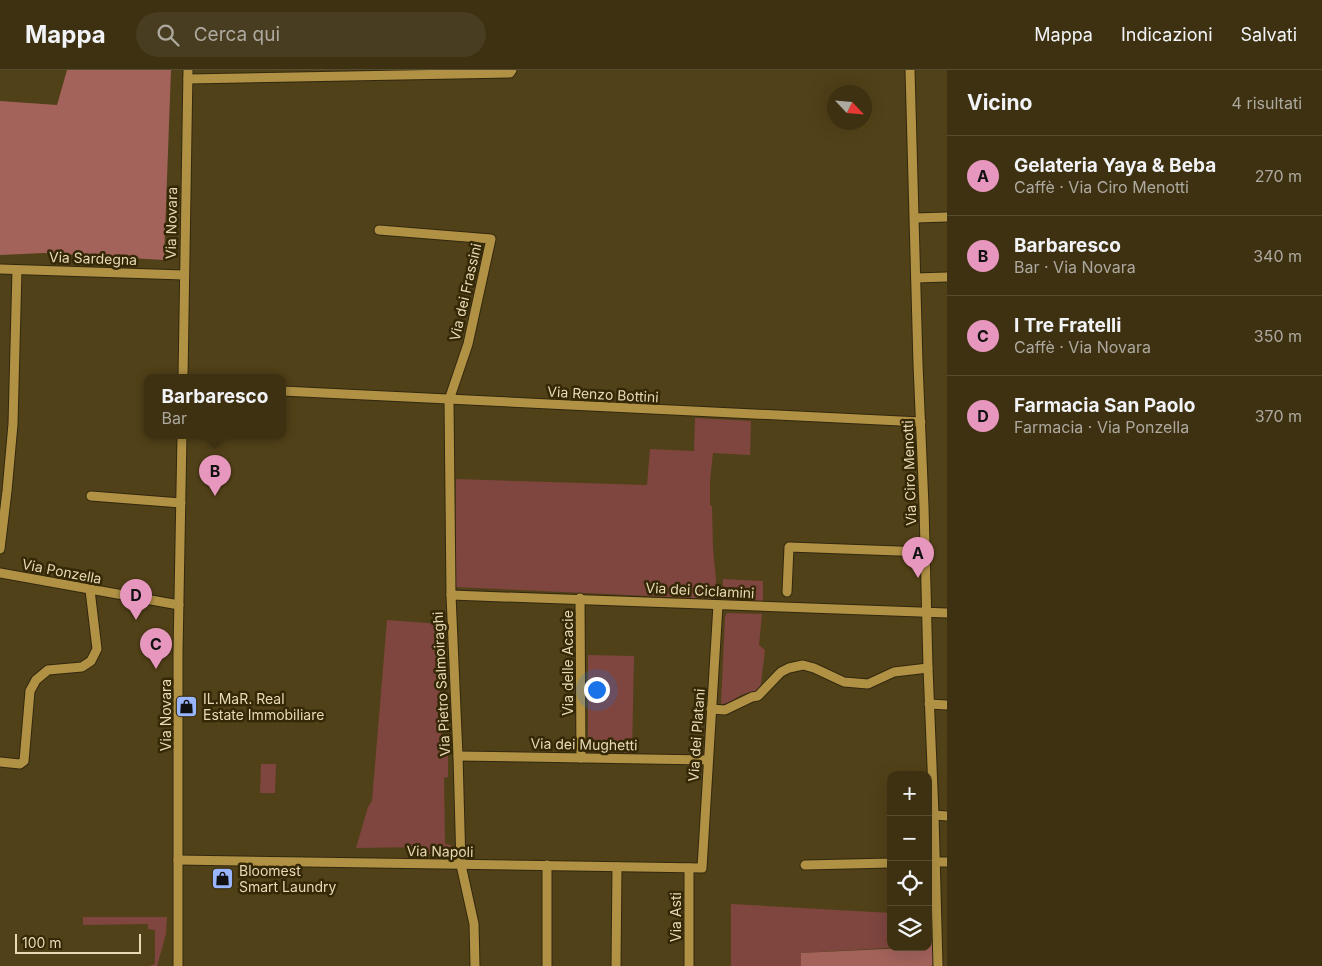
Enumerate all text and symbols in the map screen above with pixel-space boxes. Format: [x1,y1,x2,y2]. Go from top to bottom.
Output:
search box [136,12,486,57]
text: Mappa [25,20,106,49]
icon: search [154,21,182,49]
text: Cerca qui [194,23,280,46]
text: Mappa [1034,24,1093,45]
text: Indicazioni [1121,24,1213,45]
text: Salvati [1241,24,1297,45]
north arrow [827,85,872,130]
text: Vicino [967,90,1032,115]
text: 4 risultati [1232,93,1302,113]
text: Gelateria Yaya & Beba [1014,154,1216,177]
text: A [977,166,989,186]
text: 270 m [1255,166,1302,186]
text: Caffè · Via Ciro Menotti [1014,177,1189,197]
street label: Via Novara [162,187,180,259]
text: Barbaresco [1014,234,1121,257]
street label: Via dei Frassini [446,241,484,343]
text: B [978,246,988,266]
text: 340 m [1253,246,1302,266]
street label: Via Sardegna [49,248,137,268]
text: Bar · Via Novara [1014,257,1136,277]
text: I Tre Fratelli [1014,314,1121,337]
text: C [977,326,989,346]
text: 350 m [1254,326,1302,346]
text: Caffè · Via Novara [1014,337,1151,357]
popup [144,374,286,439]
street label: Via Renzo Bottini [547,383,659,405]
text: Barbaresco [162,385,268,408]
text: Farmacia San Paolo [1014,394,1195,417]
text: D [977,406,989,426]
text: 370 m [1255,406,1302,426]
text: Bar [162,408,187,428]
text: Farmacia · Via Ponzella [1014,417,1189,437]
street label: Via Ciro Menotti [899,420,919,526]
pin: B [199,455,231,496]
pin: A [902,537,934,578]
street label: Via Ponzella [21,555,103,587]
pin: D [120,579,152,620]
street label: Via dei Ciclamini [645,579,755,601]
street label: Via delle Acacie [559,610,576,716]
street label: Via Pietro Salmoiraghi [429,611,453,757]
pin: C [140,628,172,669]
your location [584,677,610,703]
street label: Via Novara [157,679,174,751]
street label: Via dei Platani [684,688,708,782]
place label: IL.MaR. Real Estate Immobiliare [203,690,324,723]
shop icon: IL.MaR. Real Estate Immobiliare [175,694,199,718]
street label: Via dei Mughetti [530,735,638,753]
map controls [887,771,932,951]
button: + [887,771,932,816]
button: − [887,816,932,861]
street label: Via Napoli [406,842,474,860]
button: locate [887,861,932,906]
place label: Bloomest Smart Laundry [239,862,337,895]
shop icon: Bloomest Smart Laundry [211,866,235,890]
street label: Via Asti [667,892,684,942]
button: layers [887,906,932,951]
scale bar [15,931,141,954]
text: 100 m [22,934,62,951]

